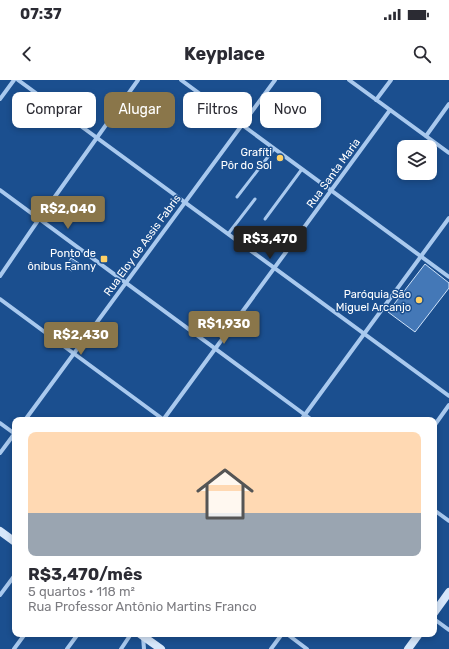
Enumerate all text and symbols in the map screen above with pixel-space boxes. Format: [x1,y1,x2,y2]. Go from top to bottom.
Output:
text: 07:37 [20,5,62,23]
icon: back [16,43,38,65]
text: Keyplace [184,43,265,65]
icon: search [411,43,433,65]
chip: Comprar [12,92,96,128]
chip: Alugar [104,92,175,128]
chip: Filtros [183,92,252,128]
chip: Novo [260,92,321,128]
street label: Rua Santa Maria [304,136,363,211]
map controls [397,140,437,180]
button: layers [397,140,437,180]
place label: Grafíti Pôr do Sol [221,146,272,172]
marker: Grafíti Pôr do Sol [275,153,285,163]
street label: Rua Eloy de Assis Fabris [101,192,184,299]
pin: R$2,040 [31,196,105,230]
text: R$2,040 [40,201,96,216]
pin: R$3,470 [233,226,307,260]
text: R$3,470 [243,231,297,246]
place label: Ponto de ônibus Fanny [27,247,96,273]
marker: Ponto de ônibus Fanny [99,254,109,264]
place label: Paróquia São Miguel Arcanjo [336,288,411,314]
marker: Paróquia São Miguel Arcanjo [414,295,424,305]
pin: R$1,930 [187,311,261,345]
text: R$1,930 [198,316,250,331]
pin: R$2,430 [44,322,118,356]
text: R$2,430 [53,327,109,342]
icon: home [189,458,261,530]
text: R$3,470/mês [28,564,142,584]
text: 5 quartos · 118 m² [28,584,135,599]
text: Rua Professor Antônio Martins Franco [28,599,257,614]

